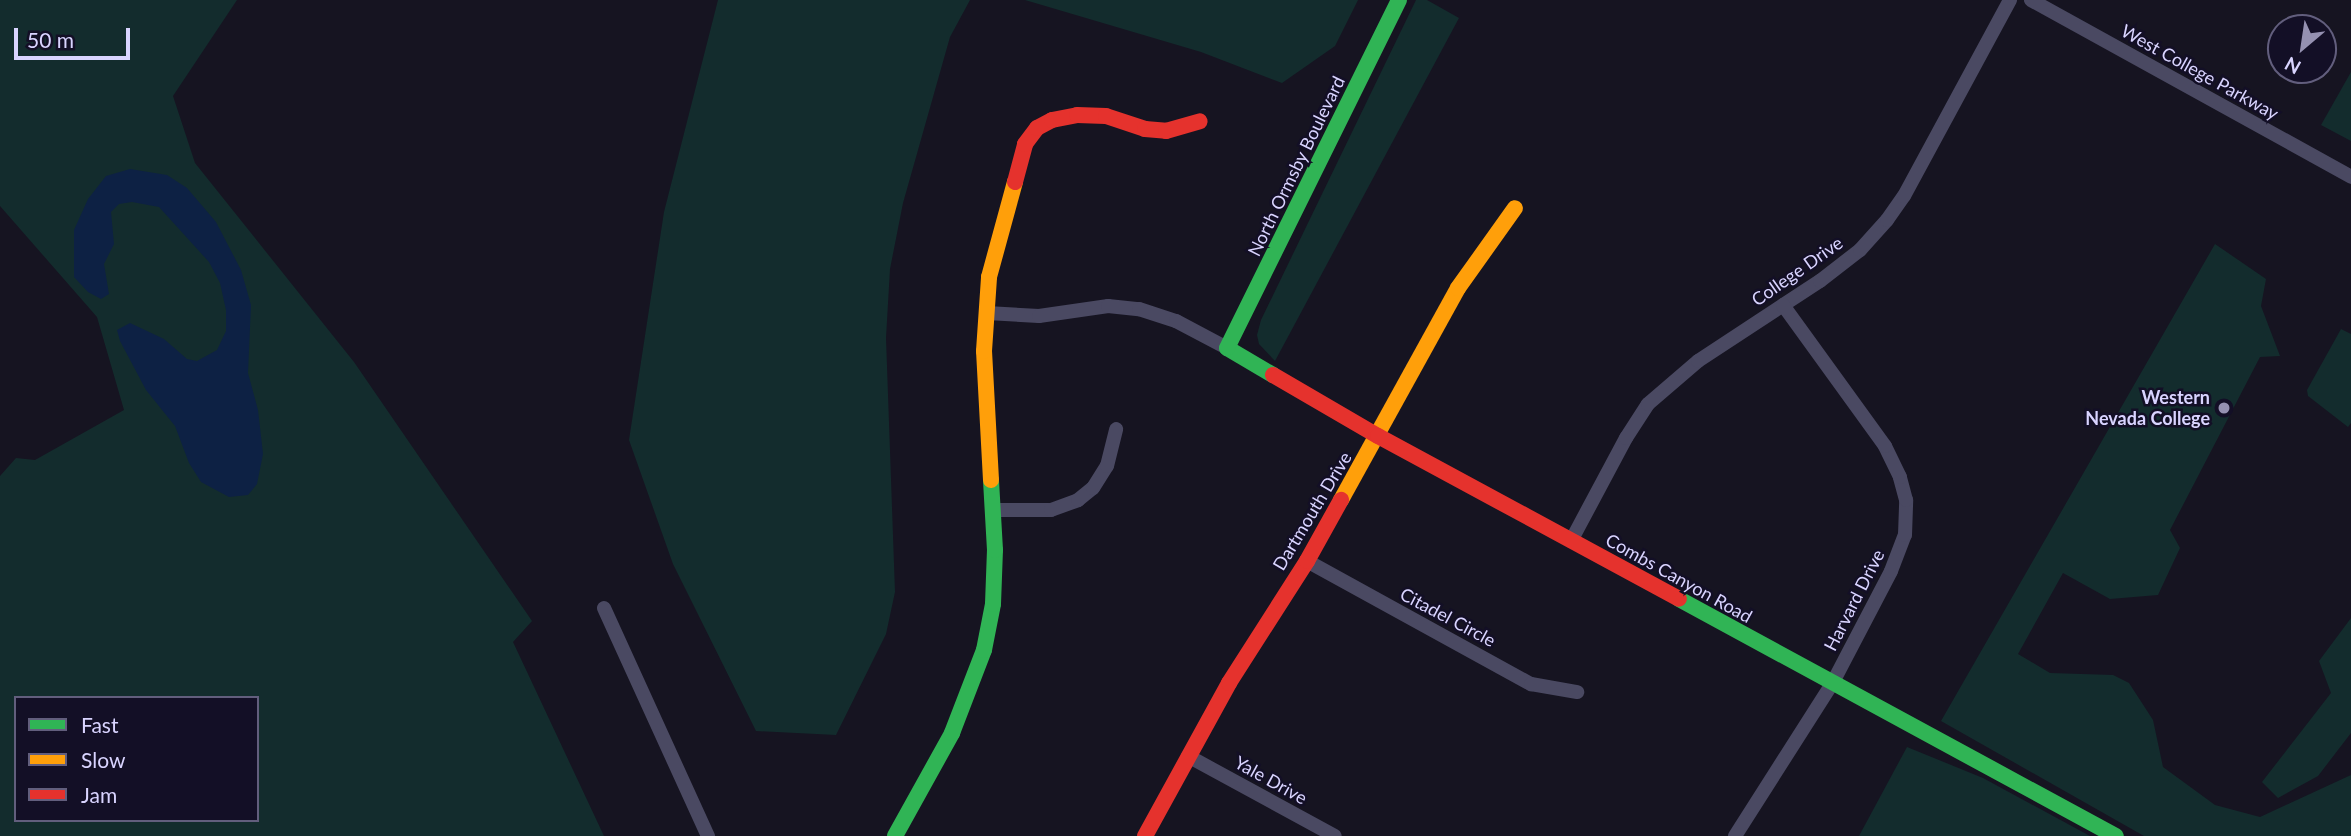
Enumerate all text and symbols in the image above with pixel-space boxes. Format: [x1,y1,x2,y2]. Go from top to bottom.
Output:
scale bar [18,14,133,58]
north arrow [2267,14,2337,84]
street label: West College Parkway [2118,20,2282,124]
text: 50 m [27,27,74,52]
text: N [2281,52,2305,80]
street label: North Ormsby Boulevard [1243,72,1349,260]
street label: College Drive [1747,232,1847,310]
place label: Western Nevada College [2085,387,2210,430]
marker: Western Nevada College [2216,400,2232,416]
street label: Dartmouth Drive [1268,448,1356,574]
street label: Combs Canyon Road [1602,529,1756,627]
street label: Harvard Drive [1819,546,1889,654]
street label: Citadel Circle [1397,583,1499,651]
legend [14,696,259,822]
text: Fast [81,712,118,737]
text: Slow [81,747,125,772]
street label: Yale Drive [1231,751,1311,809]
text: Jam [81,782,117,807]

